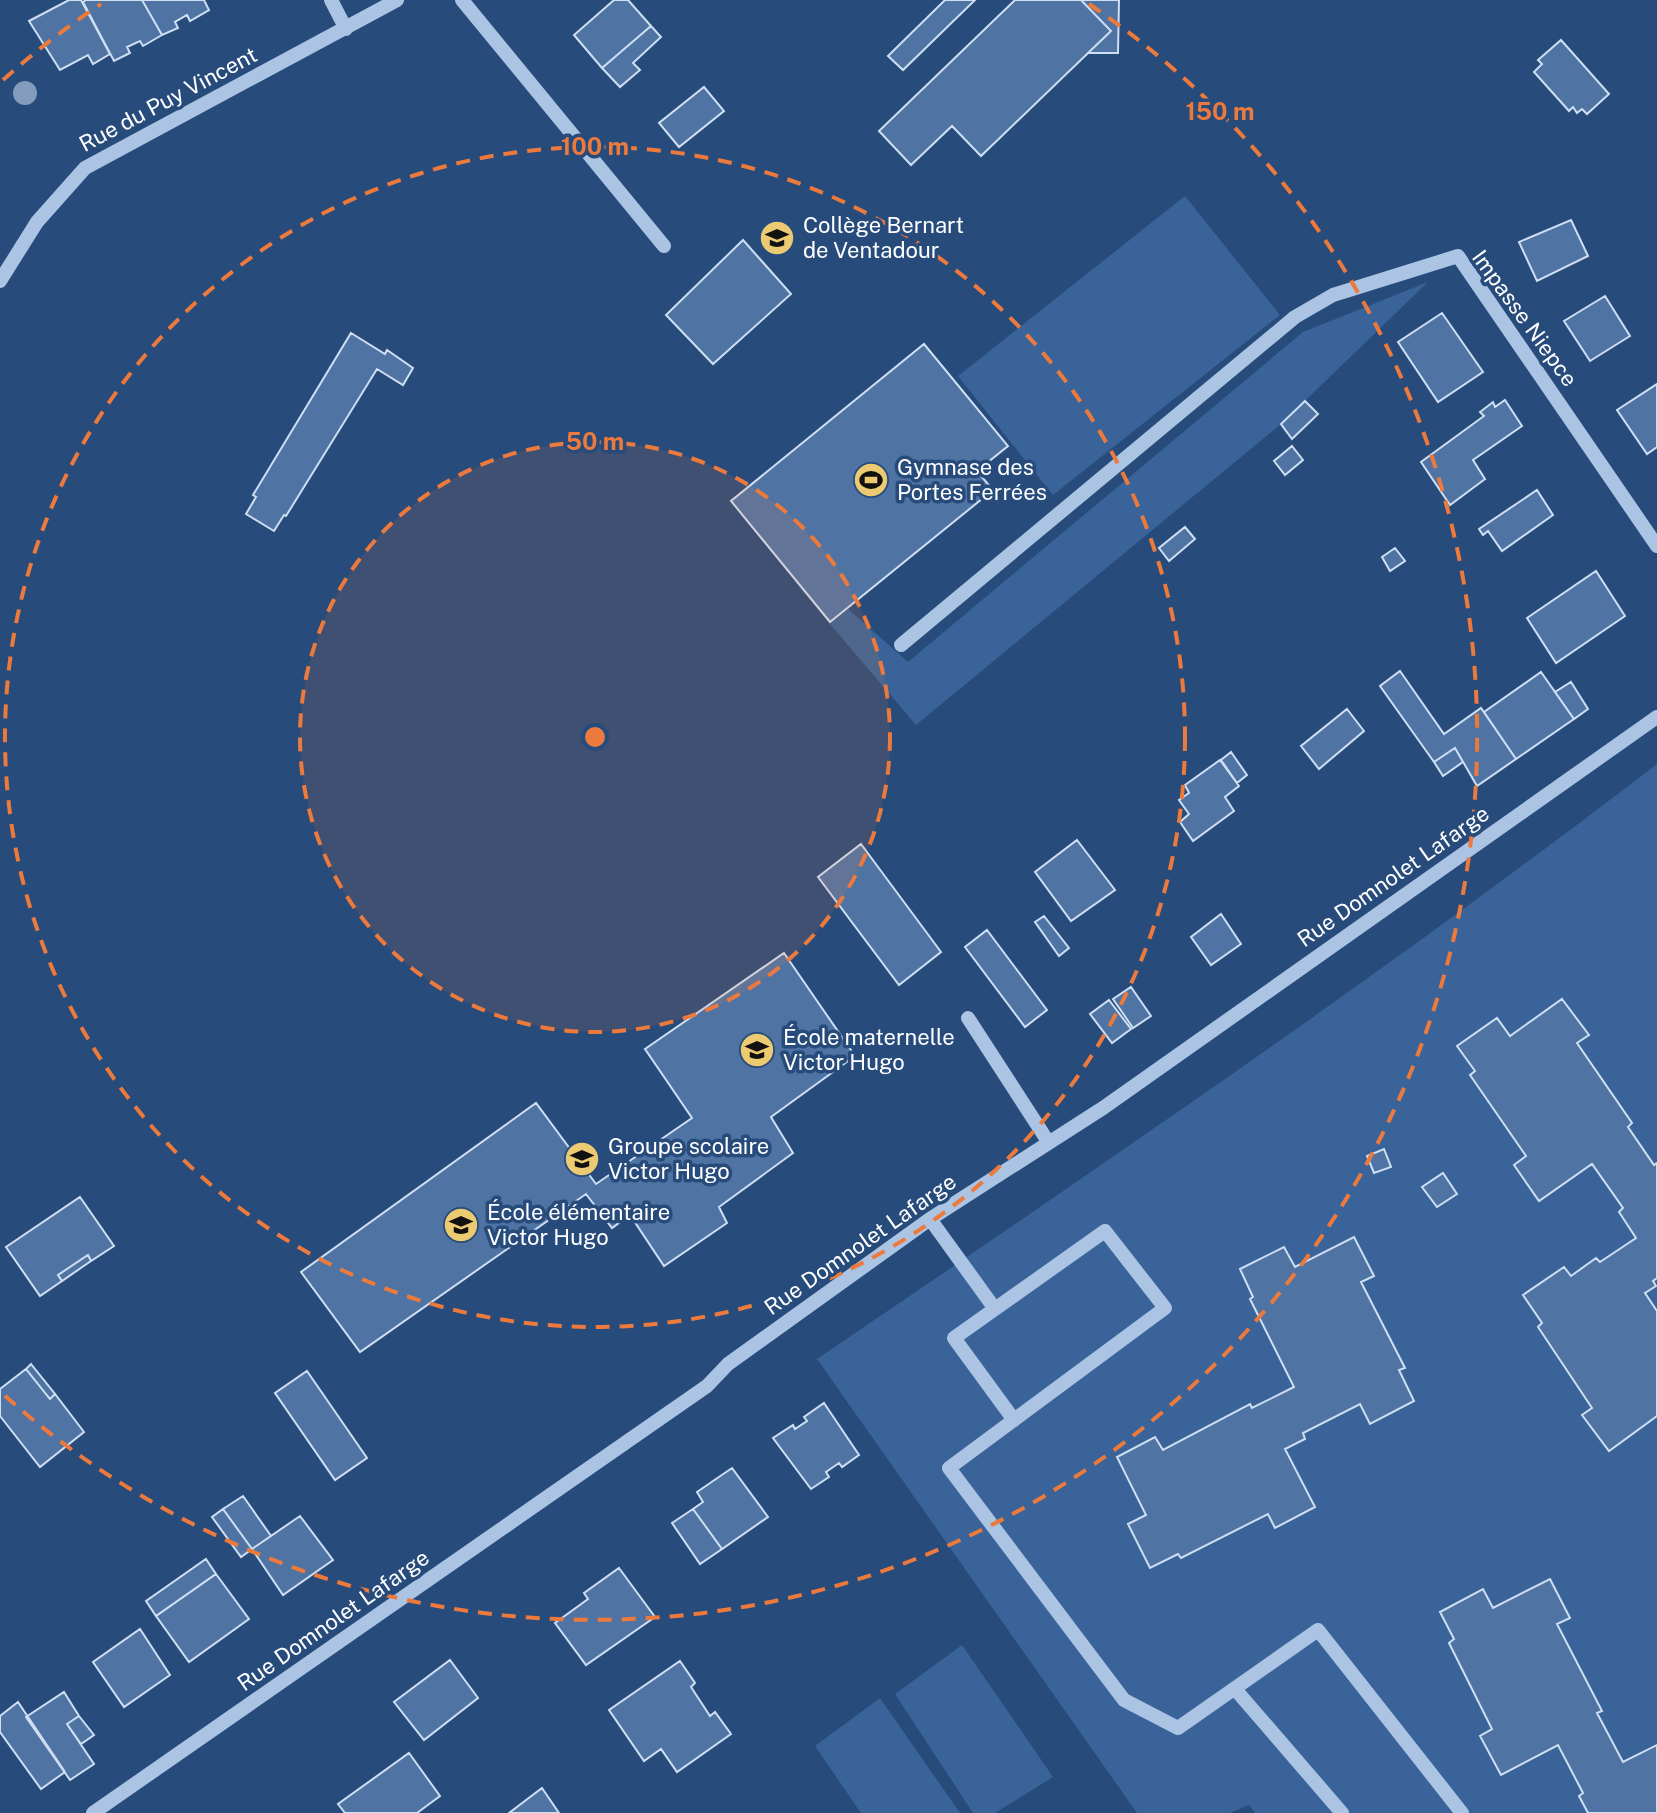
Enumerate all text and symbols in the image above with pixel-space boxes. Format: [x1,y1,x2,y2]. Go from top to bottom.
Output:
street label: Rue du Puy Vincent [75,41,261,157]
text: 150 m [1186,97,1254,125]
text: 100 m [561,132,629,160]
place label: Collège Bernart de Ventadour [803,212,964,263]
school or university icon: Collège Bernart de Ventadour [758,219,796,257]
street label: Impasse Niepce [1467,245,1583,391]
text: 50 m [566,427,624,455]
place label: Gymnase des Portes Ferrées [897,454,1047,505]
sports icon: Gymnase des Portes Ferrées [852,461,890,499]
centre of rings [581,723,609,751]
street label: Rue Domnolet Lafarge [1292,800,1494,952]
place label: École maternelle Victor Hugo [783,1024,955,1075]
school or university icon: École maternelle Victor Hugo [738,1031,776,1069]
place label: Groupe scolaire Victor Hugo [608,1133,769,1184]
school or university icon: Groupe scolaire Victor Hugo [563,1140,601,1178]
street label: Rue Domnolet Lafarge [759,1168,961,1320]
place label: École élémentaire Victor Hugo [487,1199,670,1250]
school or university icon: École élémentaire Victor Hugo [442,1206,480,1244]
street label: Rue Domnolet Lafarge [232,1544,434,1696]

